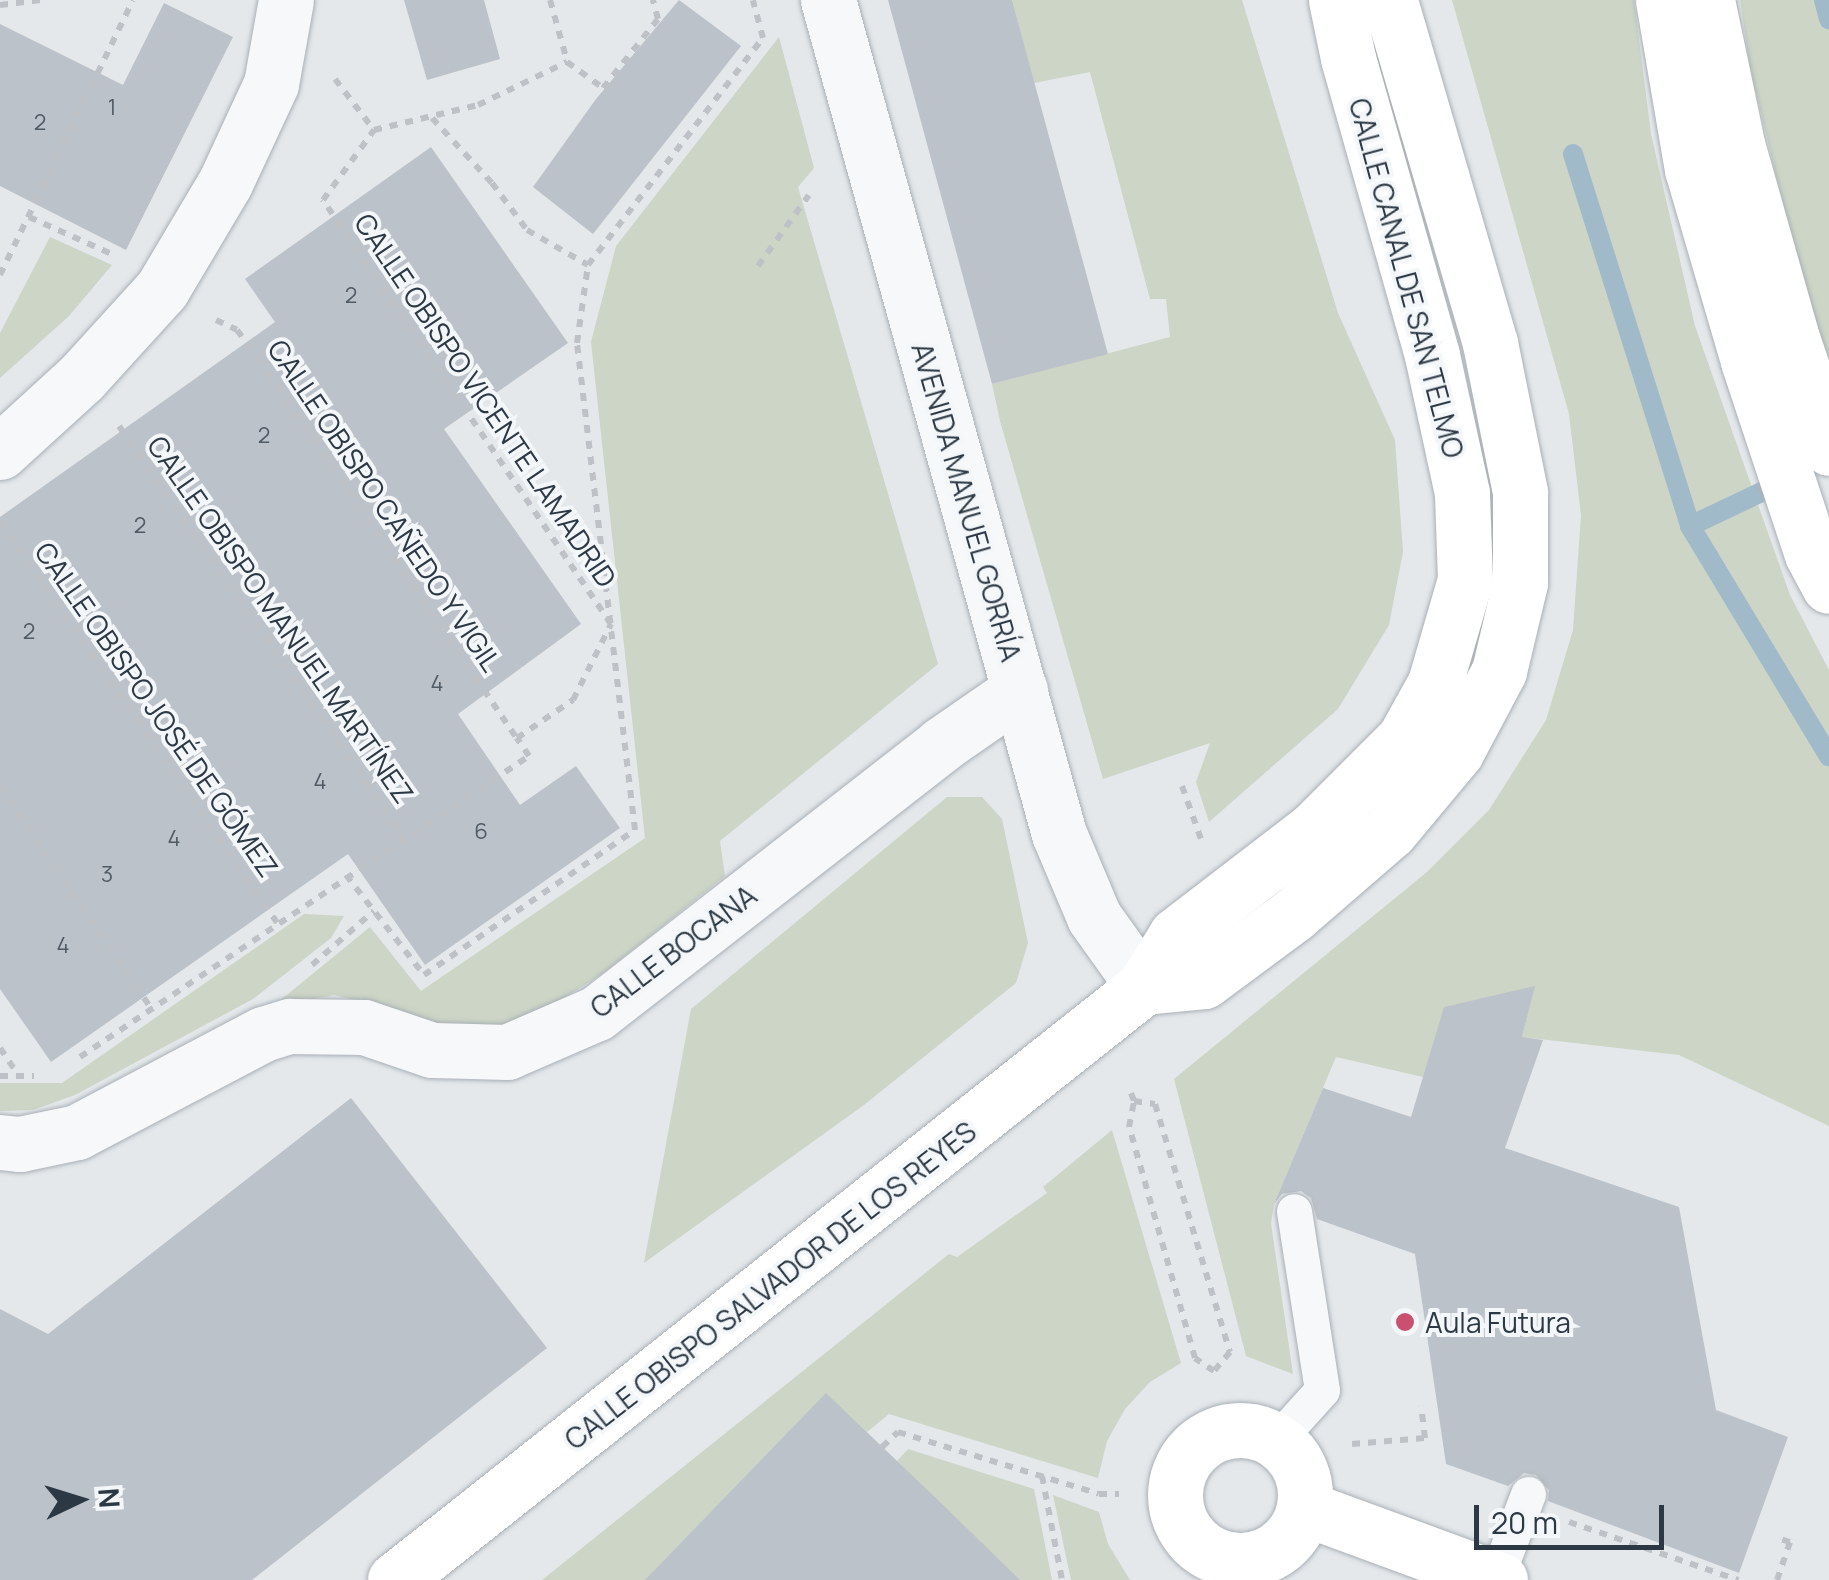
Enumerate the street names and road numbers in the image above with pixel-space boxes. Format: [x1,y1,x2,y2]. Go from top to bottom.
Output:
street label: CALLE CANAL DE SAN TELMO [1343,94,1471,462]
street label: CALLE OBISPO VICENTE LAMADRID [348,207,624,593]
street label: CALLE OBISPO CAÑEDO Y VIGIL [261,332,509,678]
street label: AVENIDA MANUEL GORRÍA [905,338,1029,666]
street label: CALLE OBISPO MANUEL MARTÍNEZ [141,428,421,810]
street label: CALLE OBISPO JOSÉ DE GÓMEZ [28,535,286,883]
street label: CALLE BOCANA [583,878,763,1024]
street label: CALLE OBISPO SALVADOR DE LOS REYES [558,1114,982,1456]

